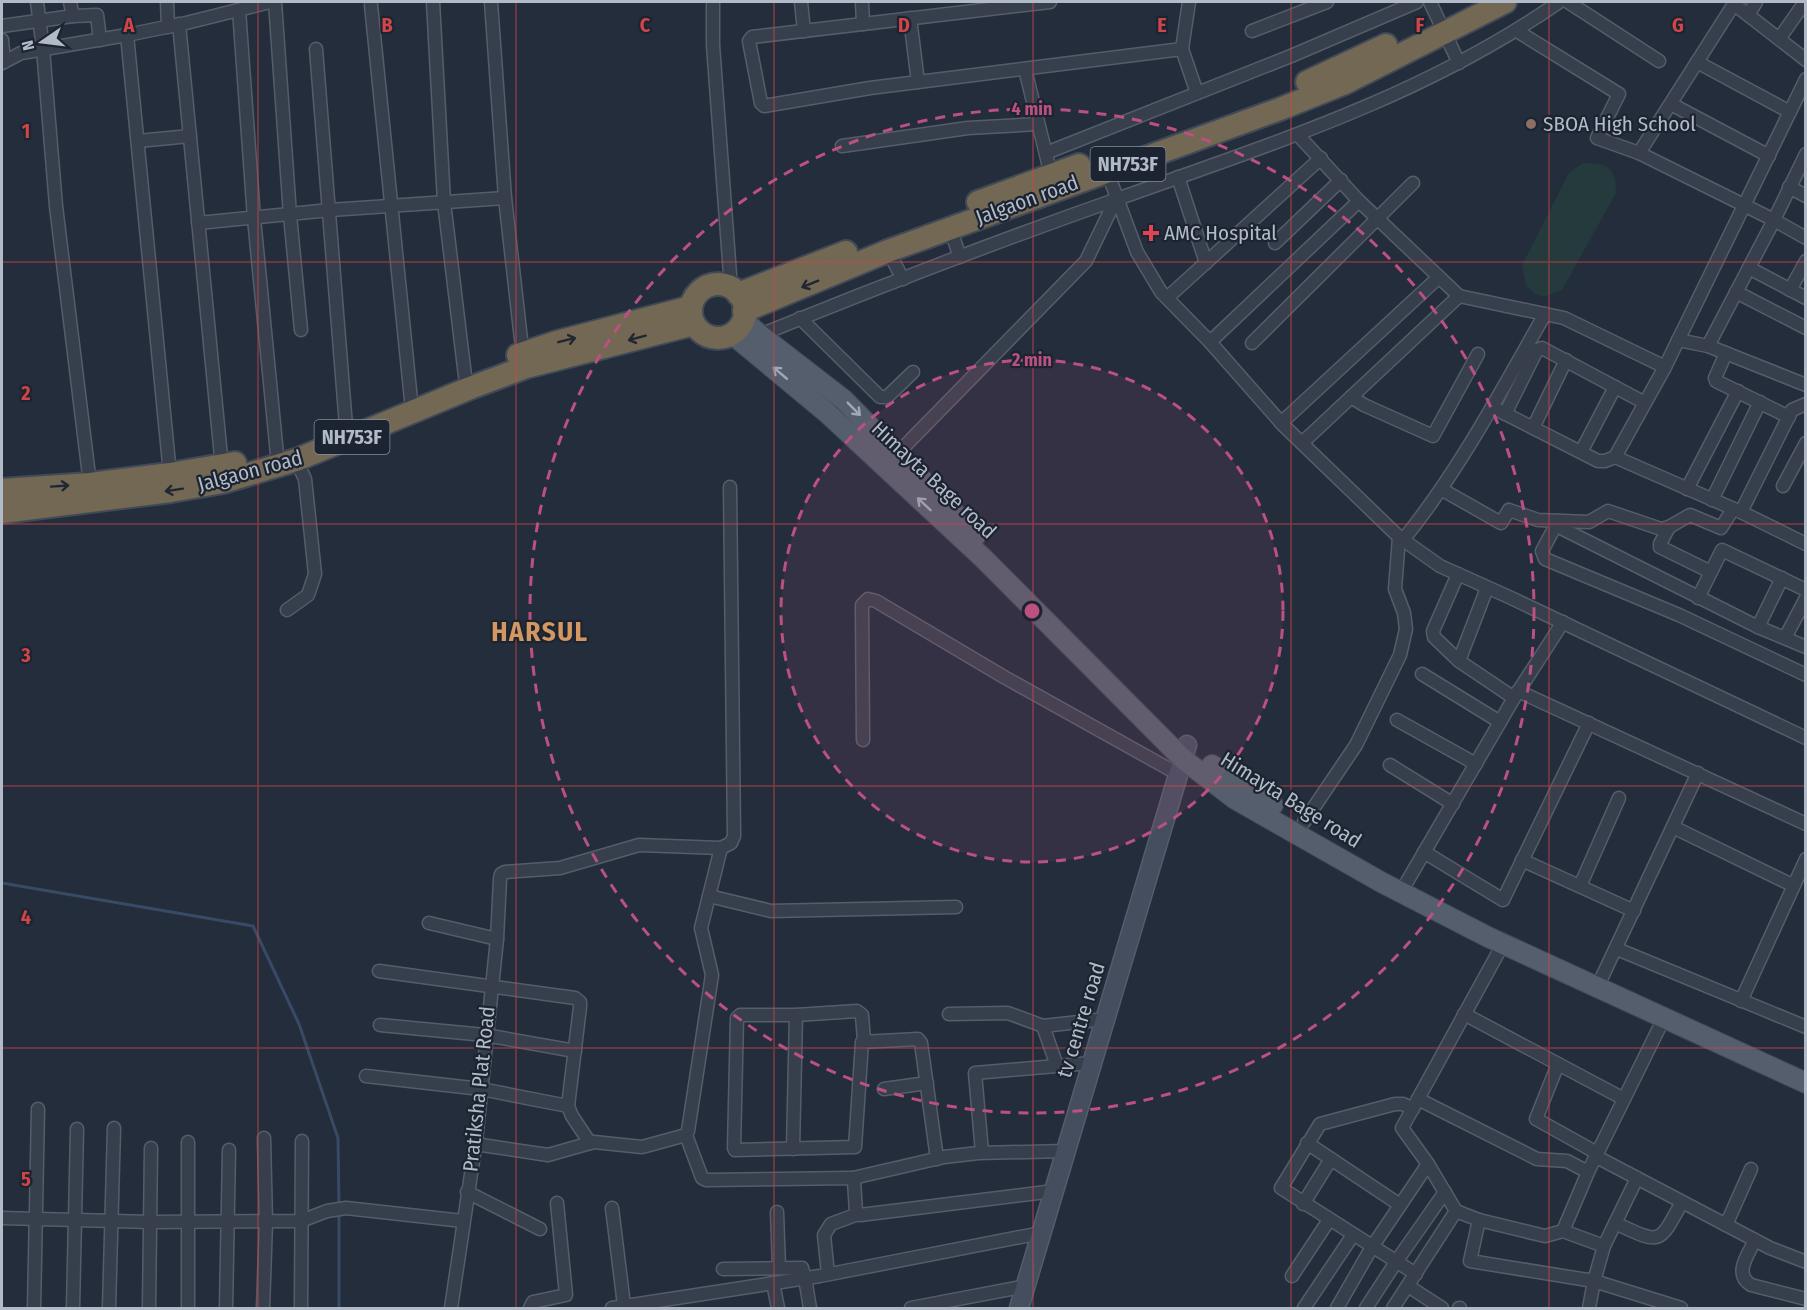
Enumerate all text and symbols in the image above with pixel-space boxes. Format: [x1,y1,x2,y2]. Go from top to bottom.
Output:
north arrow [12,12,72,72]
text: A [123,13,136,37]
text: B [381,13,393,37]
text: C [640,13,651,37]
text: D [898,13,910,37]
text: E [1157,13,1167,37]
text: F [1416,13,1425,37]
text: G [1672,13,1684,37]
text: N [18,39,38,52]
text: 4 min [1012,98,1052,120]
place label: SBOA High School [1543,111,1696,137]
marker: SBOA High School [1524,117,1538,131]
text: 1 [22,119,30,143]
road number: NH753F [1090,147,1166,181]
street label: Jalgaon road [972,169,1082,231]
place label: AMC Hospital [1164,220,1277,246]
marker: AMC Hospital [1142,224,1160,242]
one-way arrow [801,279,819,290]
one-way arrow [557,333,576,345]
one-way arrow [628,333,647,345]
text: 2 min [1011,349,1052,371]
one-way arrow [773,366,788,380]
text: 2 [20,381,31,405]
one-way arrow [846,402,861,417]
street label: Himayta Bage road [866,416,1002,544]
road number: NH753F [314,420,389,454]
street label: Jalgaon road [195,445,305,497]
one-way arrow [49,480,69,491]
one-way arrow [165,485,184,496]
one-way arrow [917,497,932,511]
centre of rings [1022,601,1042,621]
district label: HARSUL [491,616,589,648]
text: 3 [20,643,31,667]
street label: Himayta Bage road [1216,746,1366,854]
text: 4 [21,905,31,929]
street label: tv centre road [1051,959,1111,1081]
street label: Pratiksha Plat Road [457,1005,501,1173]
text: 5 [21,1167,31,1191]

